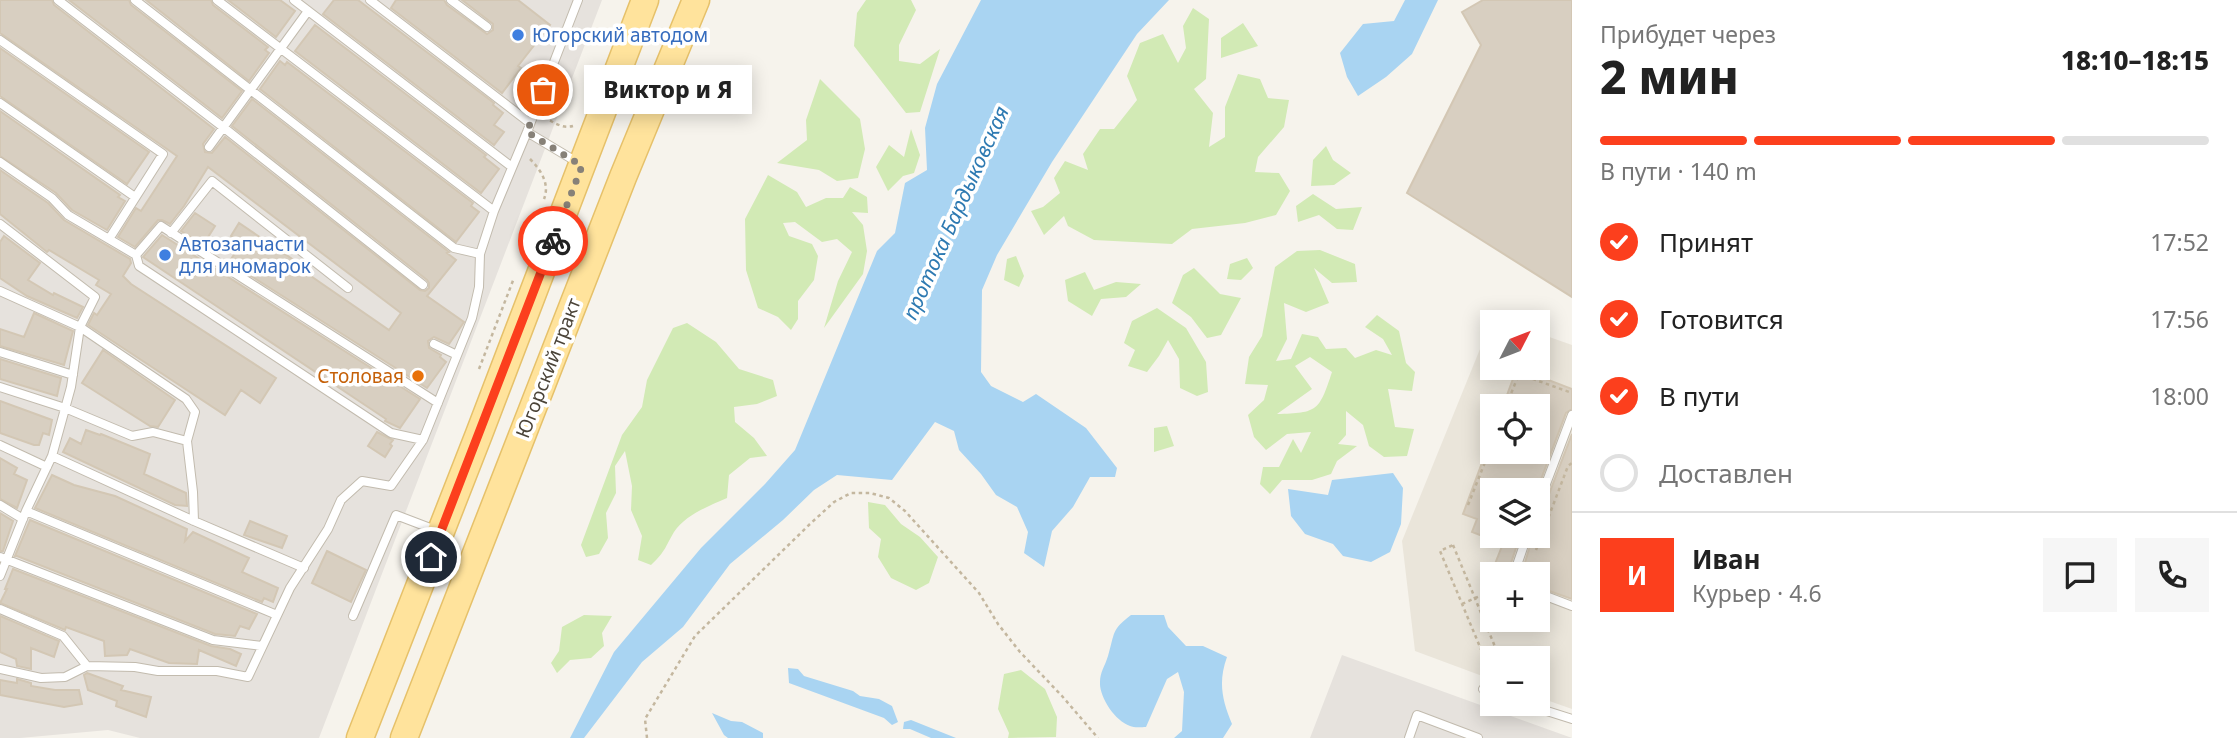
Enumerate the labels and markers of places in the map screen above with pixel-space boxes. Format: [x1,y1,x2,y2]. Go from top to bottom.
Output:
place label: Югорский автодом [532,22,708,48]
marker: Югорский автодом [510,27,526,43]
pin [513,60,573,120]
callout: Виктор и Я [585,66,753,114]
place label: Автозапчасти для иномарок [179,231,311,279]
marker: Автозапчасти для иномарок [157,247,173,263]
place label: Столовая [317,363,404,389]
marker: Столовая [410,368,426,384]
pin [401,527,461,587]

